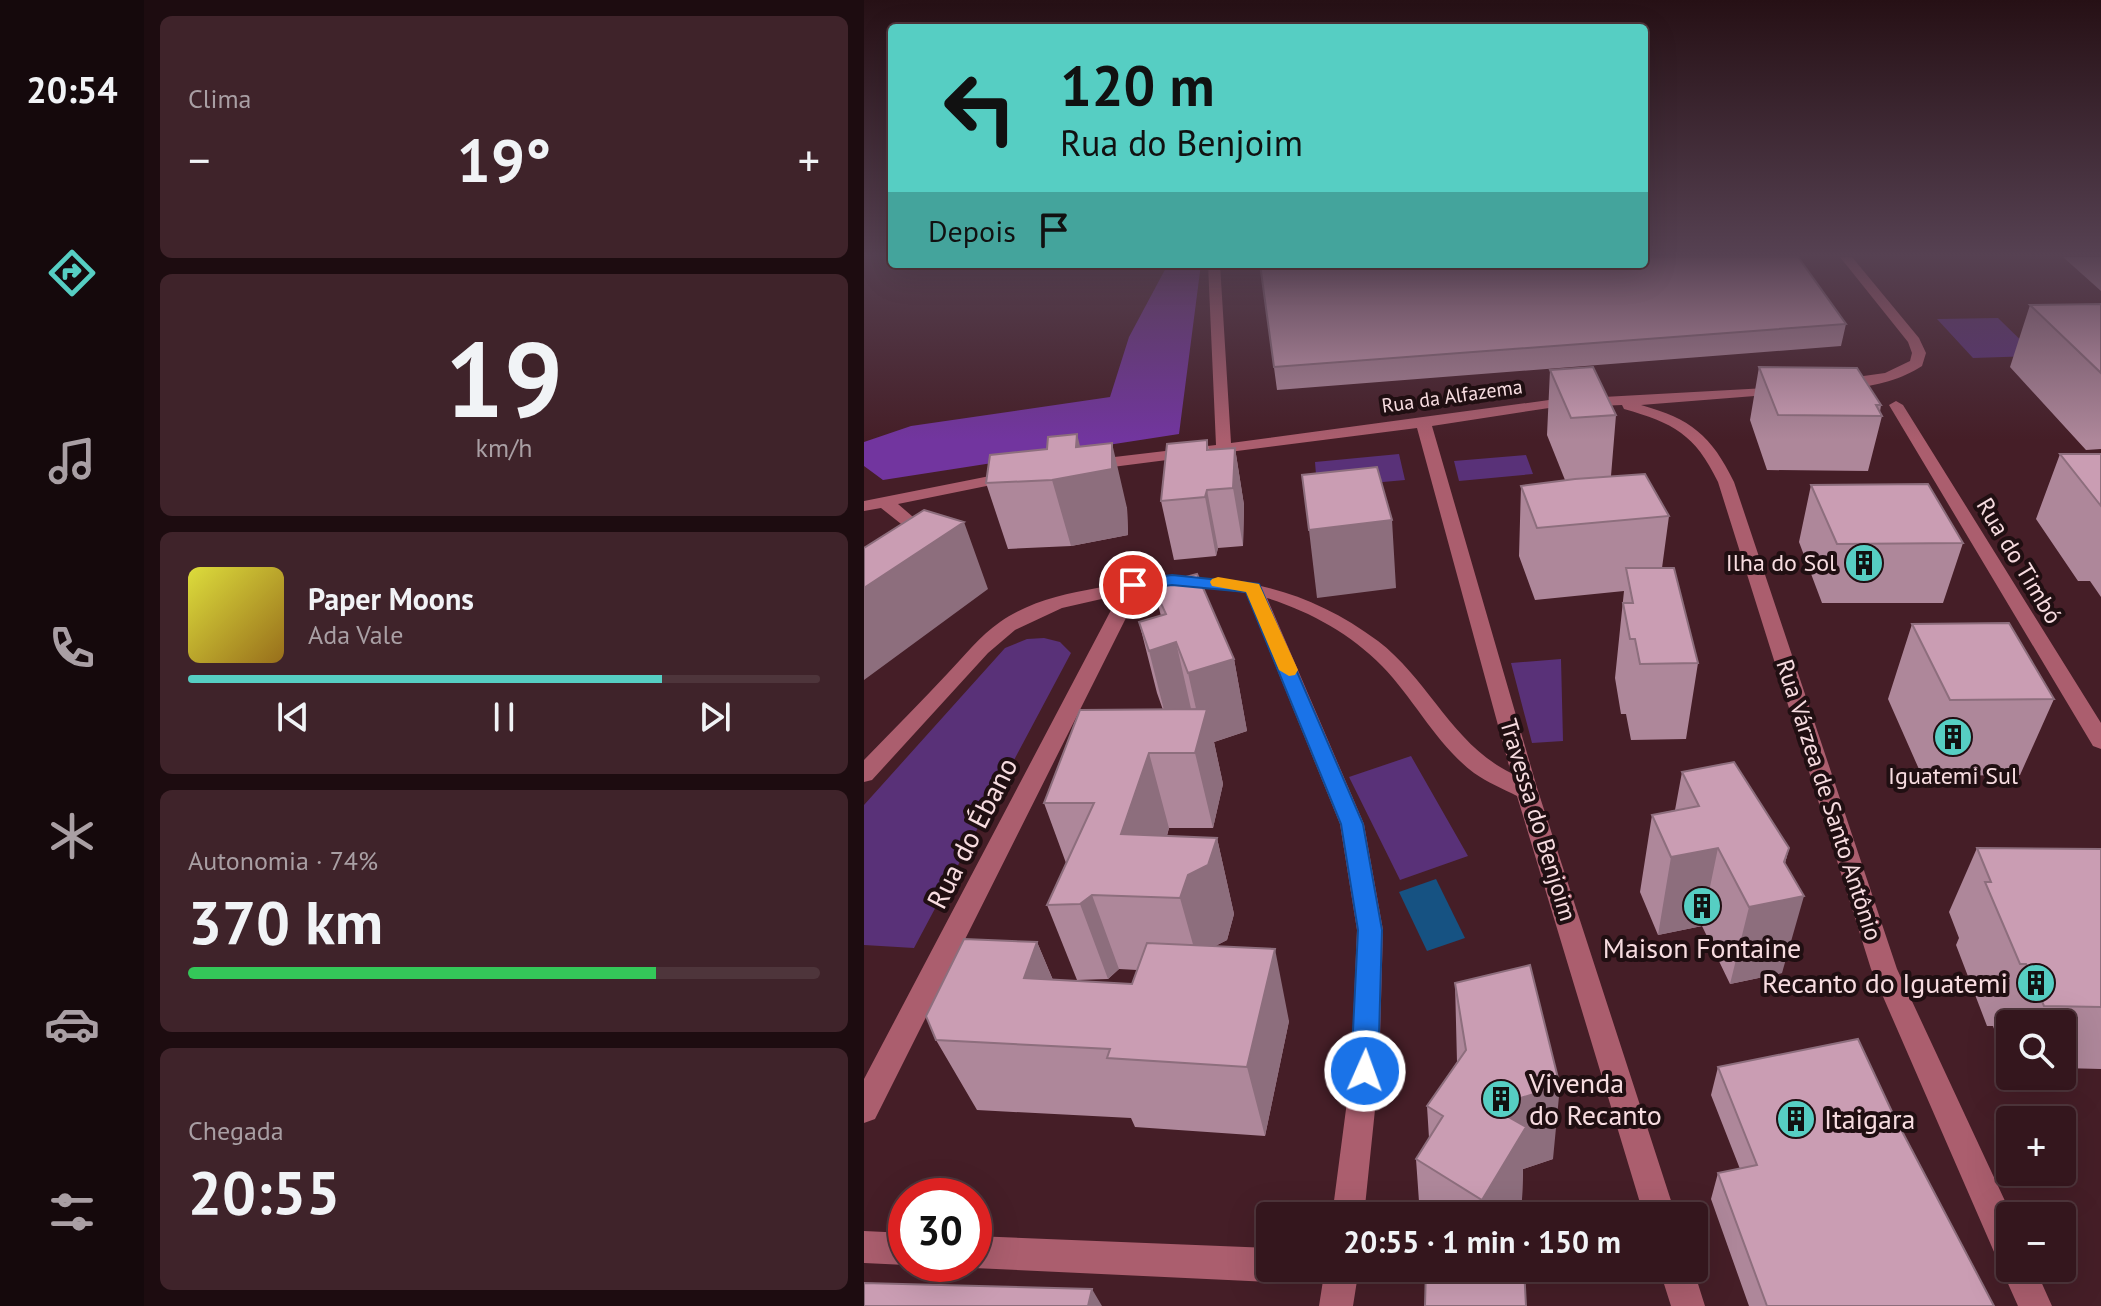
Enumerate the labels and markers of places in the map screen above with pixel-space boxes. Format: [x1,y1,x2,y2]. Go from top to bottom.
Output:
building icon: Ilha do Sol [1843,542,1885,584]
place label: Ilha do Sol [1726,547,1836,578]
pin [1099,551,1167,619]
building icon: Iguatemi Sul [1932,716,1974,758]
place label: Iguatemi Sul [1888,760,2018,791]
building icon: Maison Fontaine [1681,885,1723,927]
place label: Maison Fontaine [1603,929,1801,966]
building icon: Recanto do Iguatemi [2015,962,2057,1004]
place label: Recanto do Iguatemi [1762,964,2008,1001]
place label: Vivenda do Recanto [1528,1064,1662,1133]
building icon: Vivenda do Recanto [1480,1078,1522,1120]
building icon: Itaigara [1775,1098,1817,1140]
place label: Itaigara [1824,1100,1915,1137]

